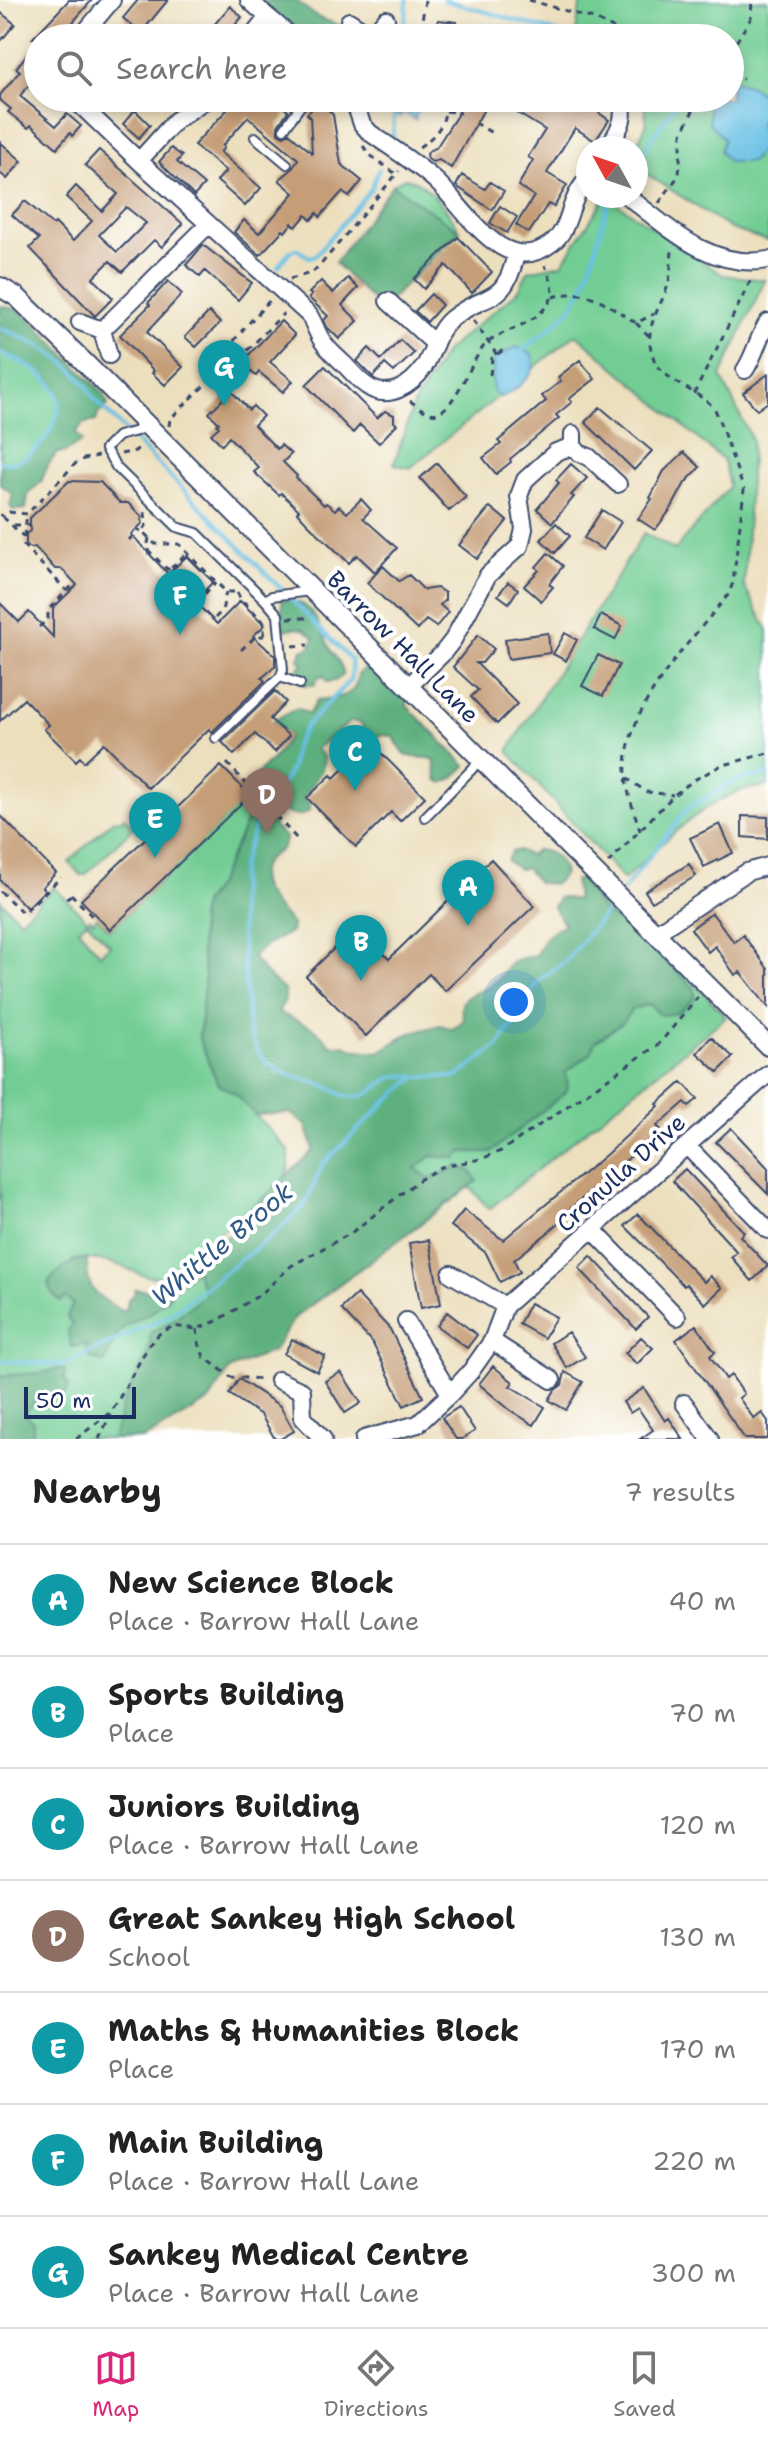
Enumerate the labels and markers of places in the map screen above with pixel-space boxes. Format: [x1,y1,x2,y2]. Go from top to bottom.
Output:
pin: G [198,340,250,406]
pin: F [154,569,206,635]
pin: C [329,725,381,791]
pin: D [241,768,293,834]
pin: E [129,792,181,858]
pin: A [442,860,494,926]
pin: B [335,915,387,981]

